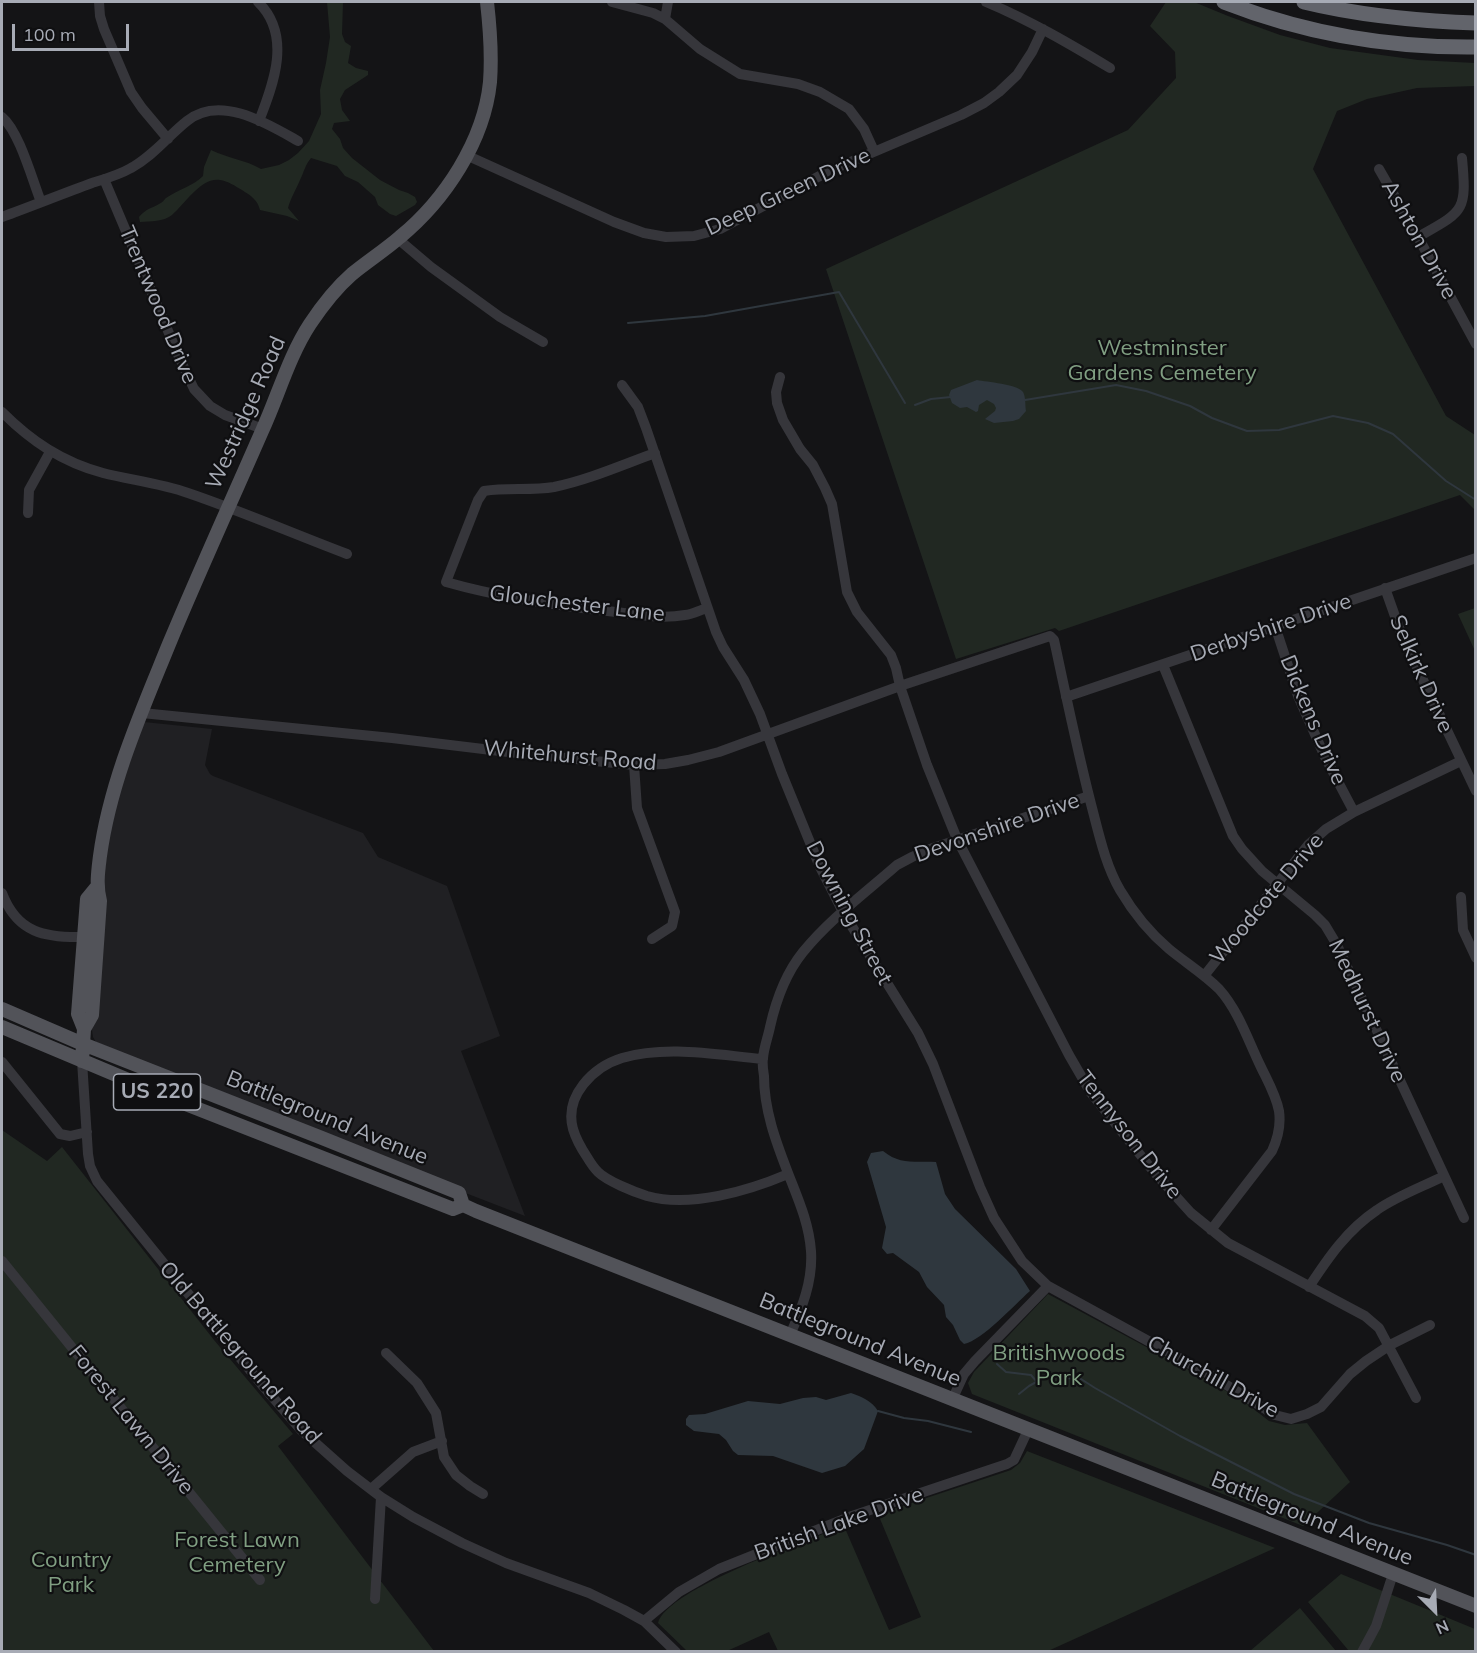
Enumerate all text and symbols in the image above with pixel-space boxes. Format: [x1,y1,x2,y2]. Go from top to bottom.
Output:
scale bar [15,12,132,50]
text: 100 m [23,23,76,46]
street label: Deep Green Drive [701,142,875,242]
street label: Ashton Drive [1376,176,1462,304]
street label: Trentwood Drive [113,222,203,388]
street label: Westridge Road [200,332,292,494]
park label: Westminster Gardens Cemetery [1067,335,1257,386]
street label: Glouchester Lane [488,580,666,628]
street label: Derbyshire Drive [1187,588,1355,668]
street label: Selkirk Drive [1383,611,1459,737]
street label: Dickens Drive [1274,651,1352,789]
street label: Whitehurst Road [482,735,658,777]
street label: Devonshire Drive [911,787,1083,869]
street label: Woodcote Drive [1204,828,1330,970]
street label: Downing Street [800,837,898,989]
street label: Medhurst Drive [1322,935,1412,1087]
street label: Battleground Avenue [222,1065,432,1171]
street label: Tennyson Drive [1071,1065,1187,1205]
road number: US 220 [114,1074,201,1110]
street label: Old Battleground Road [153,1256,327,1450]
street label: Battleground Avenue [755,1287,965,1393]
street label: Churchill Drive [1142,1330,1284,1424]
street label: Forest Lawn Drive [63,1340,199,1500]
park label: Britishwoods Park [992,1340,1126,1392]
street label: Battleground Avenue [1207,1466,1417,1572]
street label: British Lake Drive [751,1481,927,1567]
park label: Forest Lawn Cemetery [174,1527,300,1579]
park label: Country Park [31,1547,111,1598]
north arrow [1405,1581,1465,1641]
text: N [1433,1616,1452,1639]

